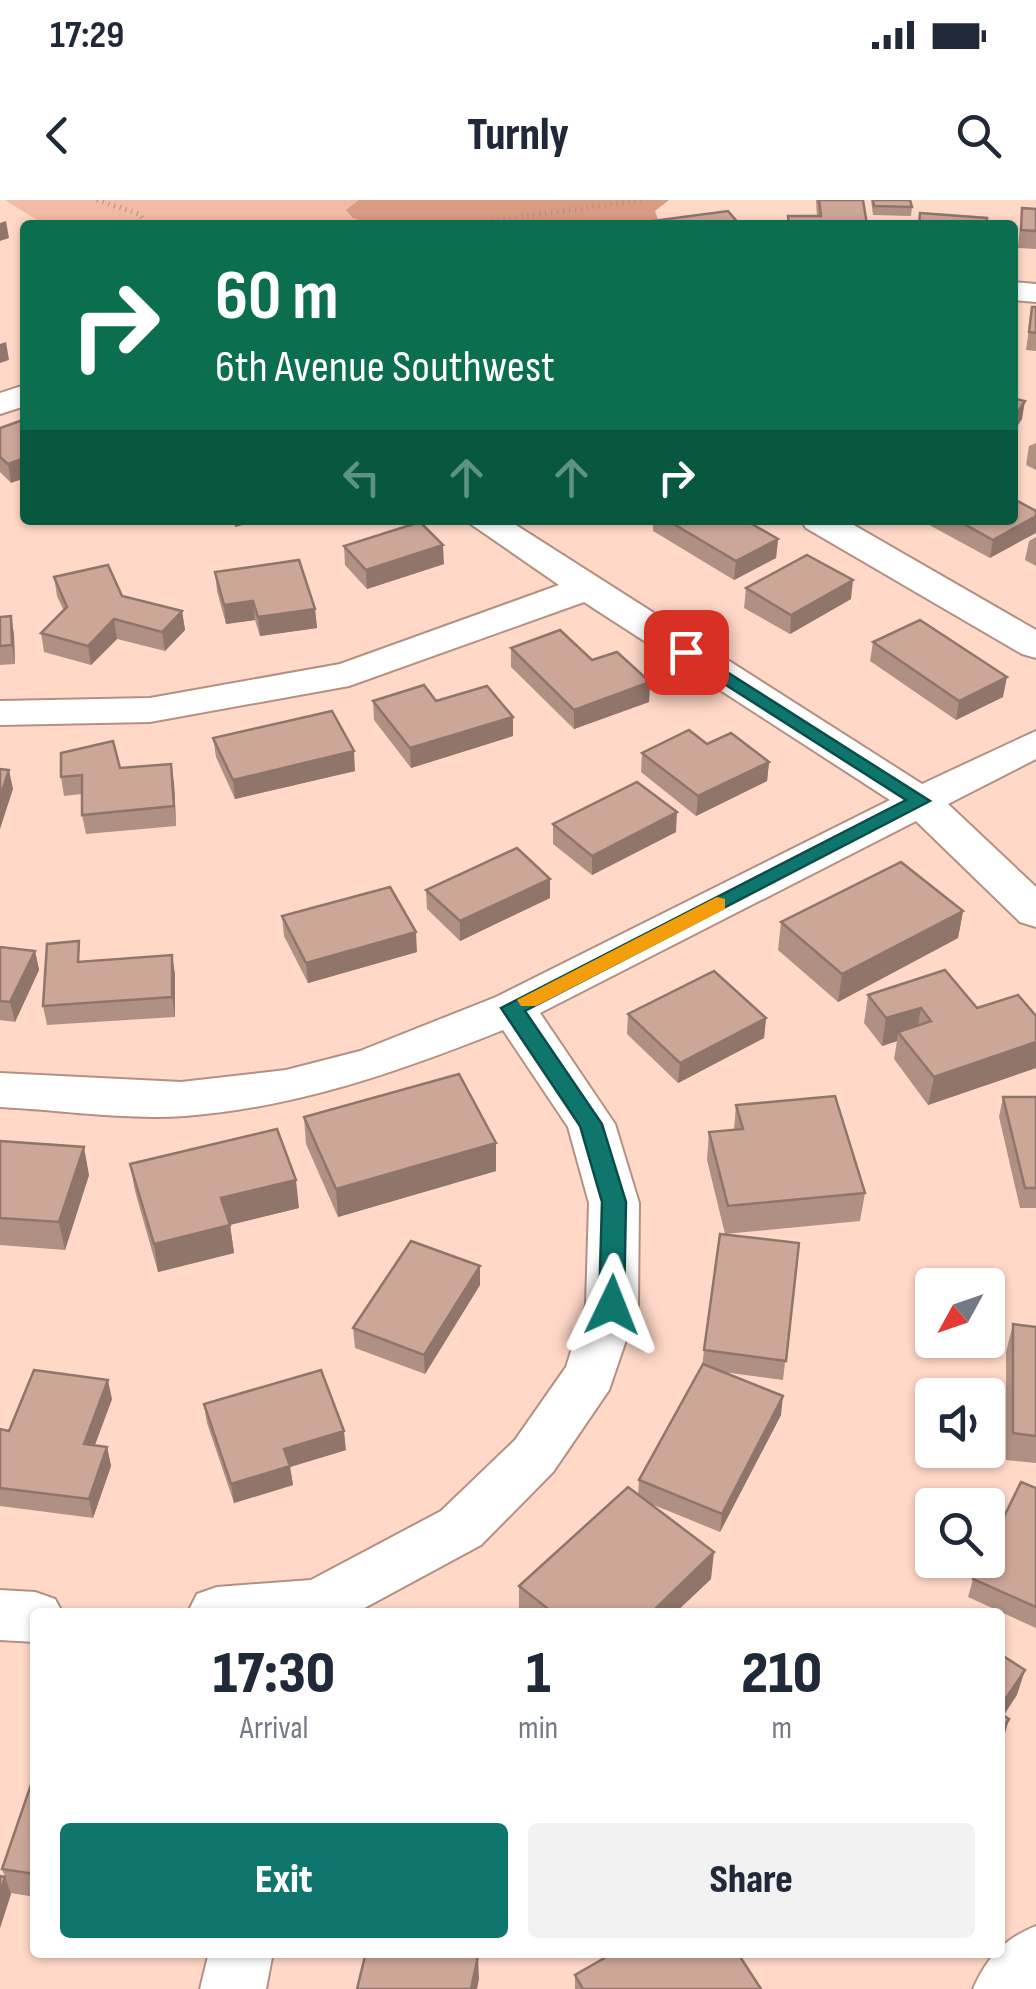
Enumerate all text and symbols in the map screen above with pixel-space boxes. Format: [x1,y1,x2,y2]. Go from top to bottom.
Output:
text: 17:29 [50,13,124,58]
icon: back [30,108,85,163]
text: Turnly [467,108,569,163]
icon: search [951,108,1006,163]
text: 60 m [215,255,339,339]
icon: right [50,260,180,390]
text: 6th Avenue Southwest [215,340,555,395]
icon: left [334,450,389,505]
icon: ahead [439,450,494,505]
icon: ahead [544,450,599,505]
icon: right [649,450,704,505]
pin [644,610,729,695]
icon: arrive [659,625,714,680]
position arrow [560,1253,664,1357]
north arrow [915,1268,1005,1358]
map controls [915,1268,1005,1578]
button: sound [915,1378,1005,1468]
button: search [915,1488,1005,1578]
text: 17:30 [213,1638,335,1710]
text: 1 [526,1638,551,1710]
text: 210 [741,1638,822,1710]
text: Arrival [240,1709,308,1748]
text: min [518,1709,558,1748]
text: m [771,1709,792,1748]
button: Exit [60,1823,508,1938]
button: Share [528,1823,975,1938]

